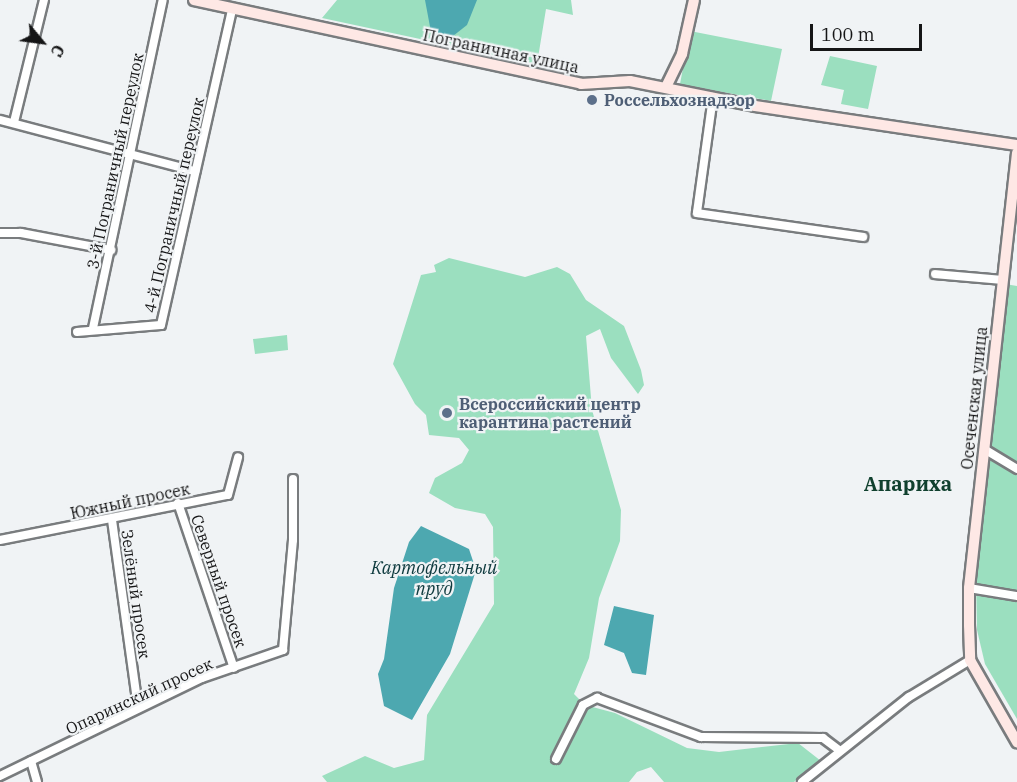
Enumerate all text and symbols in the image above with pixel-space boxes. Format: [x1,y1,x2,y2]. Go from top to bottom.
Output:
north arrow [12,12,72,72]
scale bar [813,12,926,50]
text: 100 m [821,23,875,46]
street label: Пограничная улица [421,25,581,77]
text: С [46,41,69,60]
street label: 3-й Пограничный переулок [83,51,147,271]
place label: Россельхознадзор [604,90,755,110]
marker: Россельхознадзор [585,93,599,107]
street label: 4-й Пограничный переулок [140,95,208,315]
street label: Осеченская улица [957,326,991,470]
place label: Всероссийский центр карантина растений [459,394,641,432]
marker: Всероссийский центр карантина растений [440,406,454,420]
district label: Апариха [864,471,952,495]
street label: Южный просек [68,479,192,523]
street label: Северный просек [187,512,251,650]
street label: Зелёный просек [117,528,155,660]
water label: Картофельный пруд [371,558,497,600]
street label: Опаринский просек [63,654,215,738]

